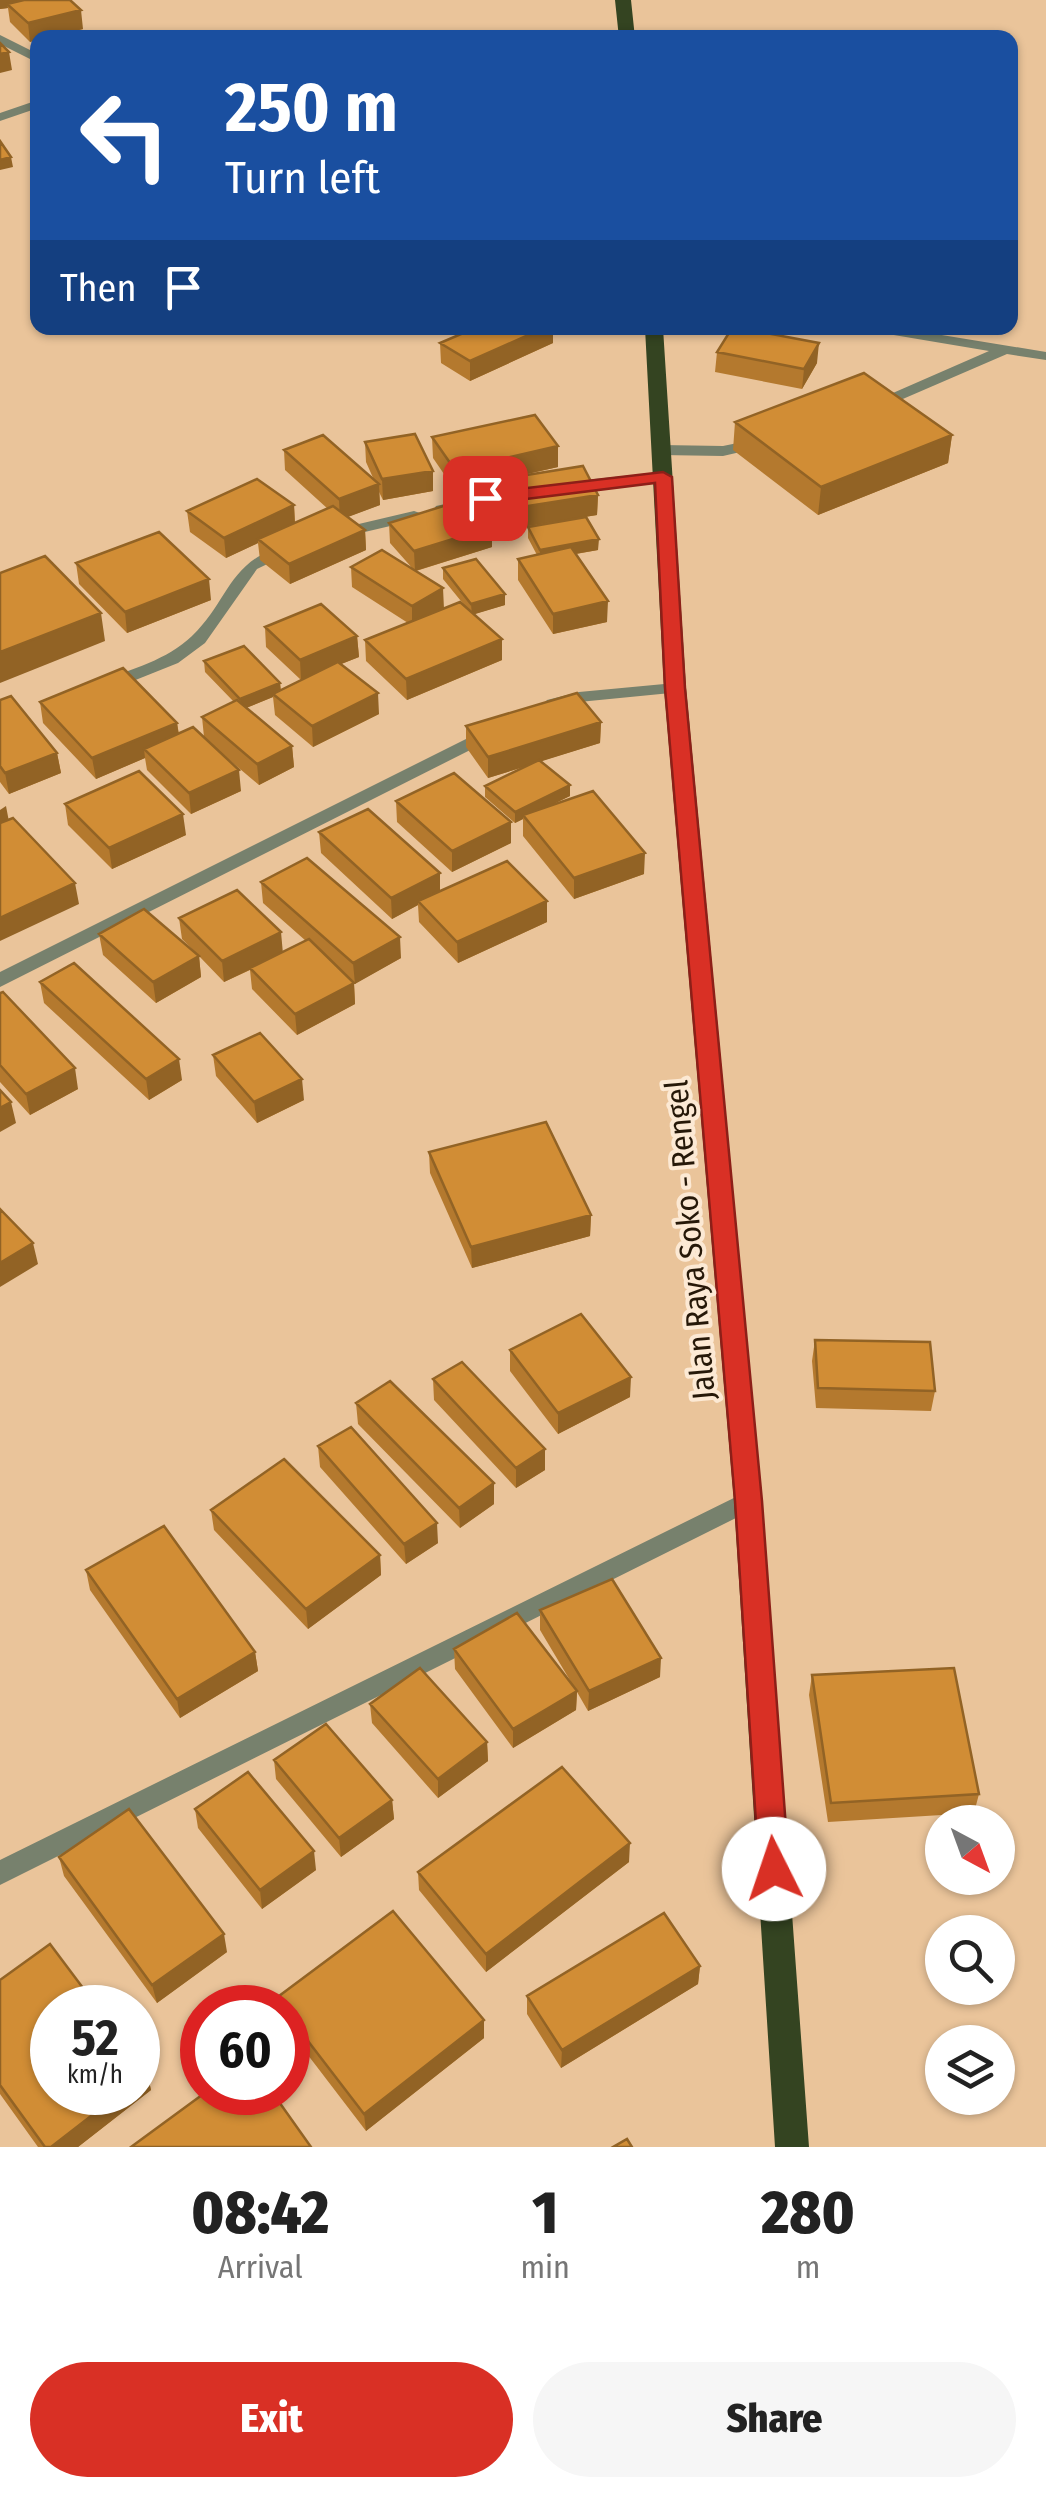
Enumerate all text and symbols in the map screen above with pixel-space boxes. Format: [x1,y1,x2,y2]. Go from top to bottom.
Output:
text: 250 m [225,66,398,150]
icon: left [60,70,190,200]
text: Turn left [225,151,380,205]
icon: arrive [156,260,211,315]
text: Then [60,265,136,311]
pin [443,456,528,541]
icon: arrive [458,471,513,526]
street label: Jalan Raya Soko - Rengel [657,1078,723,1402]
north arrow [925,1805,1015,1895]
map controls [925,1805,1015,2115]
position arrow [722,1817,826,1921]
button: search [925,1915,1015,2005]
speed limit sign: 60 [180,1985,310,2115]
text: 52 [71,2008,119,2068]
button: layers [925,2025,1015,2115]
text: km/h [67,2060,123,2090]
text: 08:42 [191,2177,329,2249]
text: 1 [532,2177,558,2249]
text: 280 [761,2177,855,2249]
text: Arrival [218,2248,303,2286]
text: min [520,2248,570,2286]
text: m [796,2248,820,2286]
button: Exit [30,2362,513,2477]
button: Share [533,2362,1016,2477]

